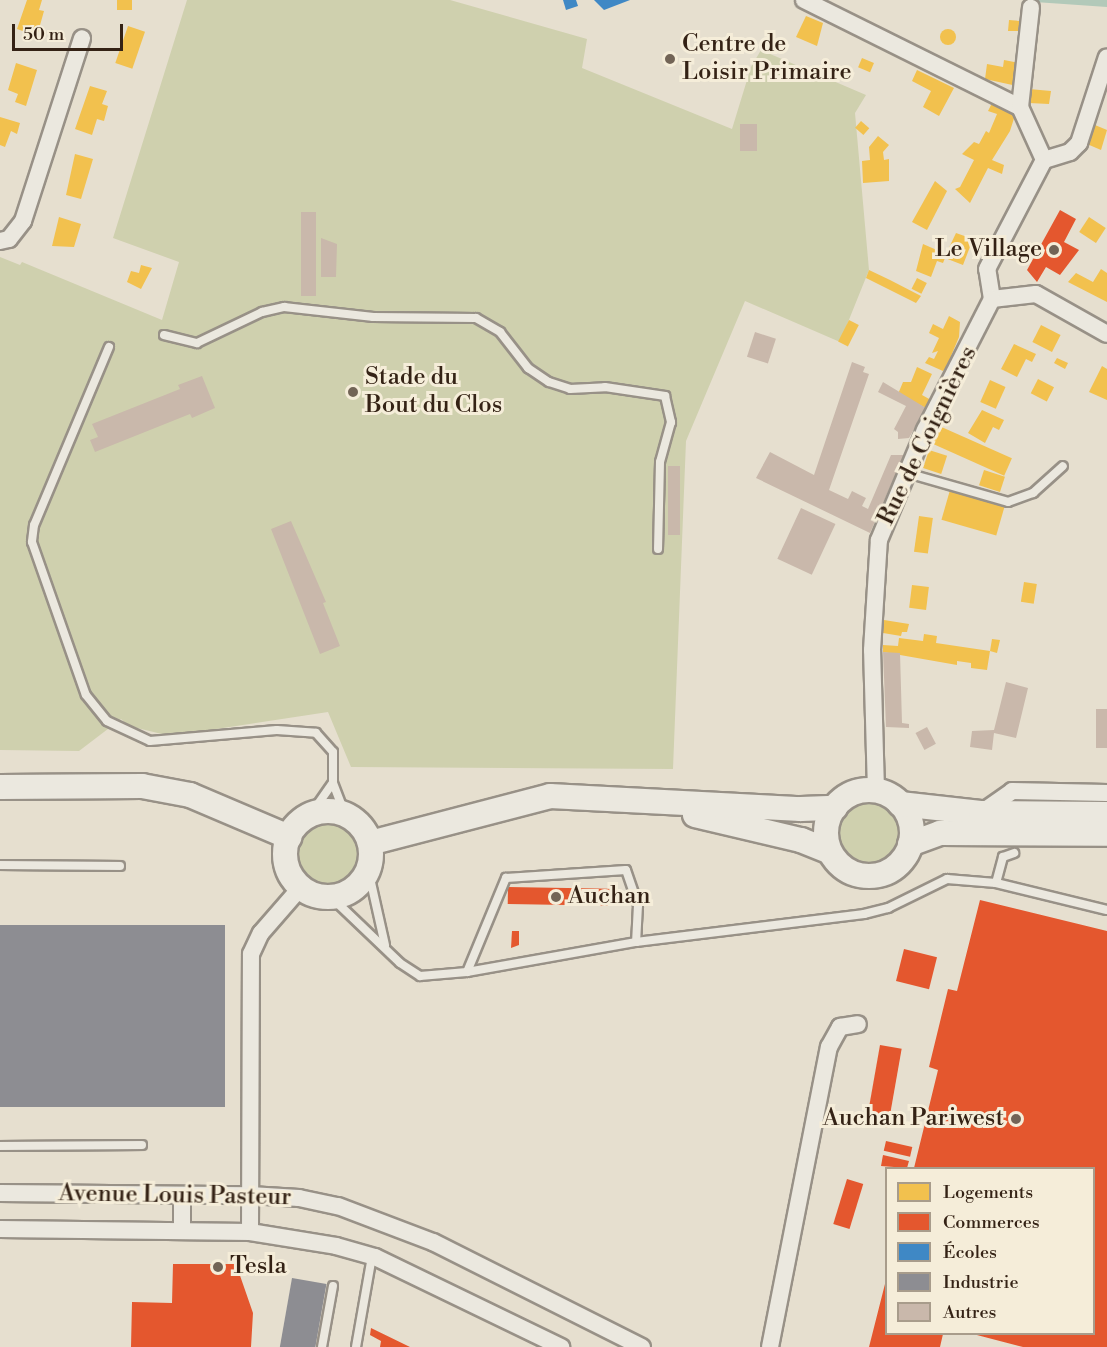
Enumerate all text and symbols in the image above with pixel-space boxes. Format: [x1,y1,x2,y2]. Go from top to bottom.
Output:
scale bar [15,12,126,50]
text: 50 m [23,23,64,46]
place label: Centre de Loisir Primaire [682,31,852,87]
marker: Centre de Loisir Primaire [663,52,677,66]
place label: Le Village [935,236,1042,264]
marker: Le Village [1047,243,1061,257]
street label: Rue de Coignières [872,342,984,530]
place label: Stade du Bout du Clos [365,364,502,420]
marker: Stade du Bout du Clos [346,385,360,399]
place label: Auchan [568,883,651,911]
marker: Auchan [549,890,563,904]
place label: Auchan Pariwest [823,1105,1004,1133]
marker: Auchan Pariwest [1009,1112,1023,1126]
legend [885,1167,1095,1335]
street label: Avenue Louis Pasteur [58,1180,292,1212]
text: Logements [943,1181,1033,1204]
text: Commerces [943,1211,1040,1234]
text: Écoles [943,1241,997,1264]
place label: Tesla [230,1253,287,1281]
marker: Tesla [211,1260,225,1274]
text: Industrie [943,1271,1019,1294]
text: Autres [943,1301,996,1324]

